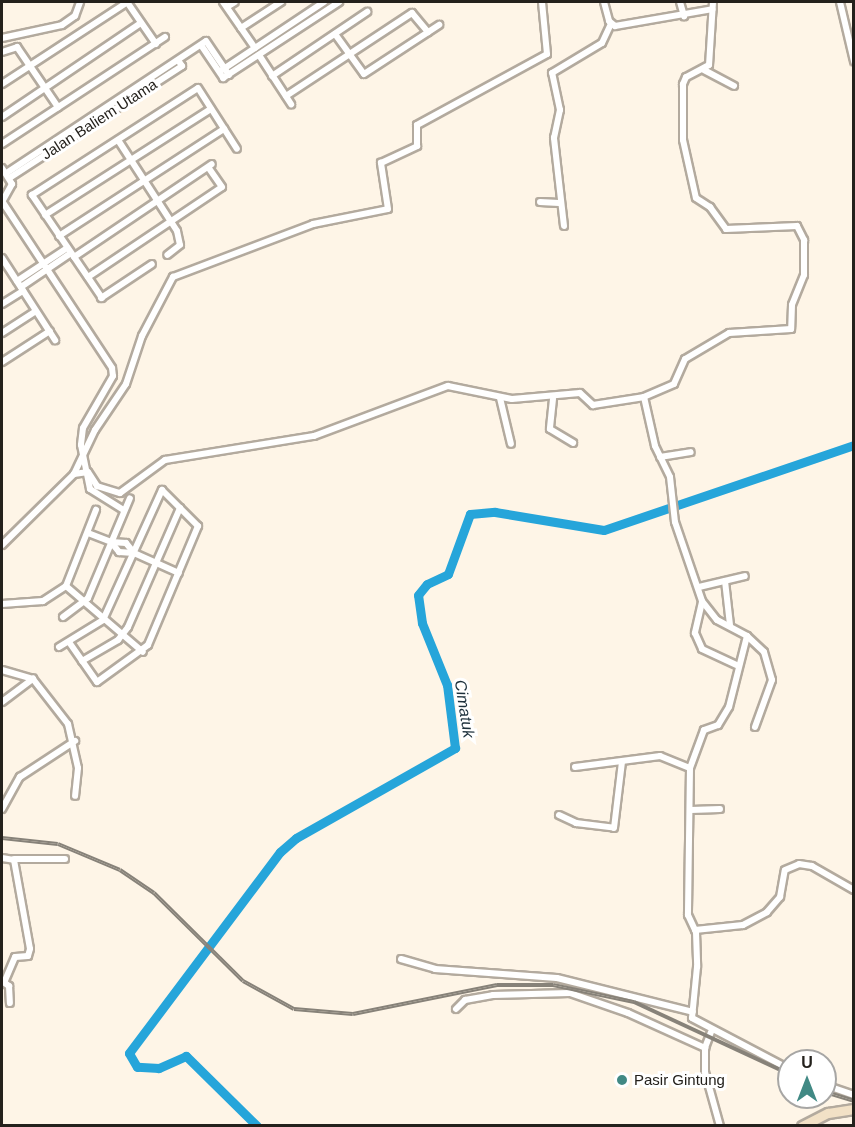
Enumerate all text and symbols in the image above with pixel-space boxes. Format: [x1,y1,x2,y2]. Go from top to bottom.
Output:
street label: Jalan Baliem Utama [38,75,160,163]
water label: Cimatuk [450,679,478,739]
north arrow [777,1049,837,1109]
text: U [801,1054,813,1071]
place label: Pasir Gintung [634,1071,725,1089]
marker: Pasir Gintung [615,1073,629,1087]

